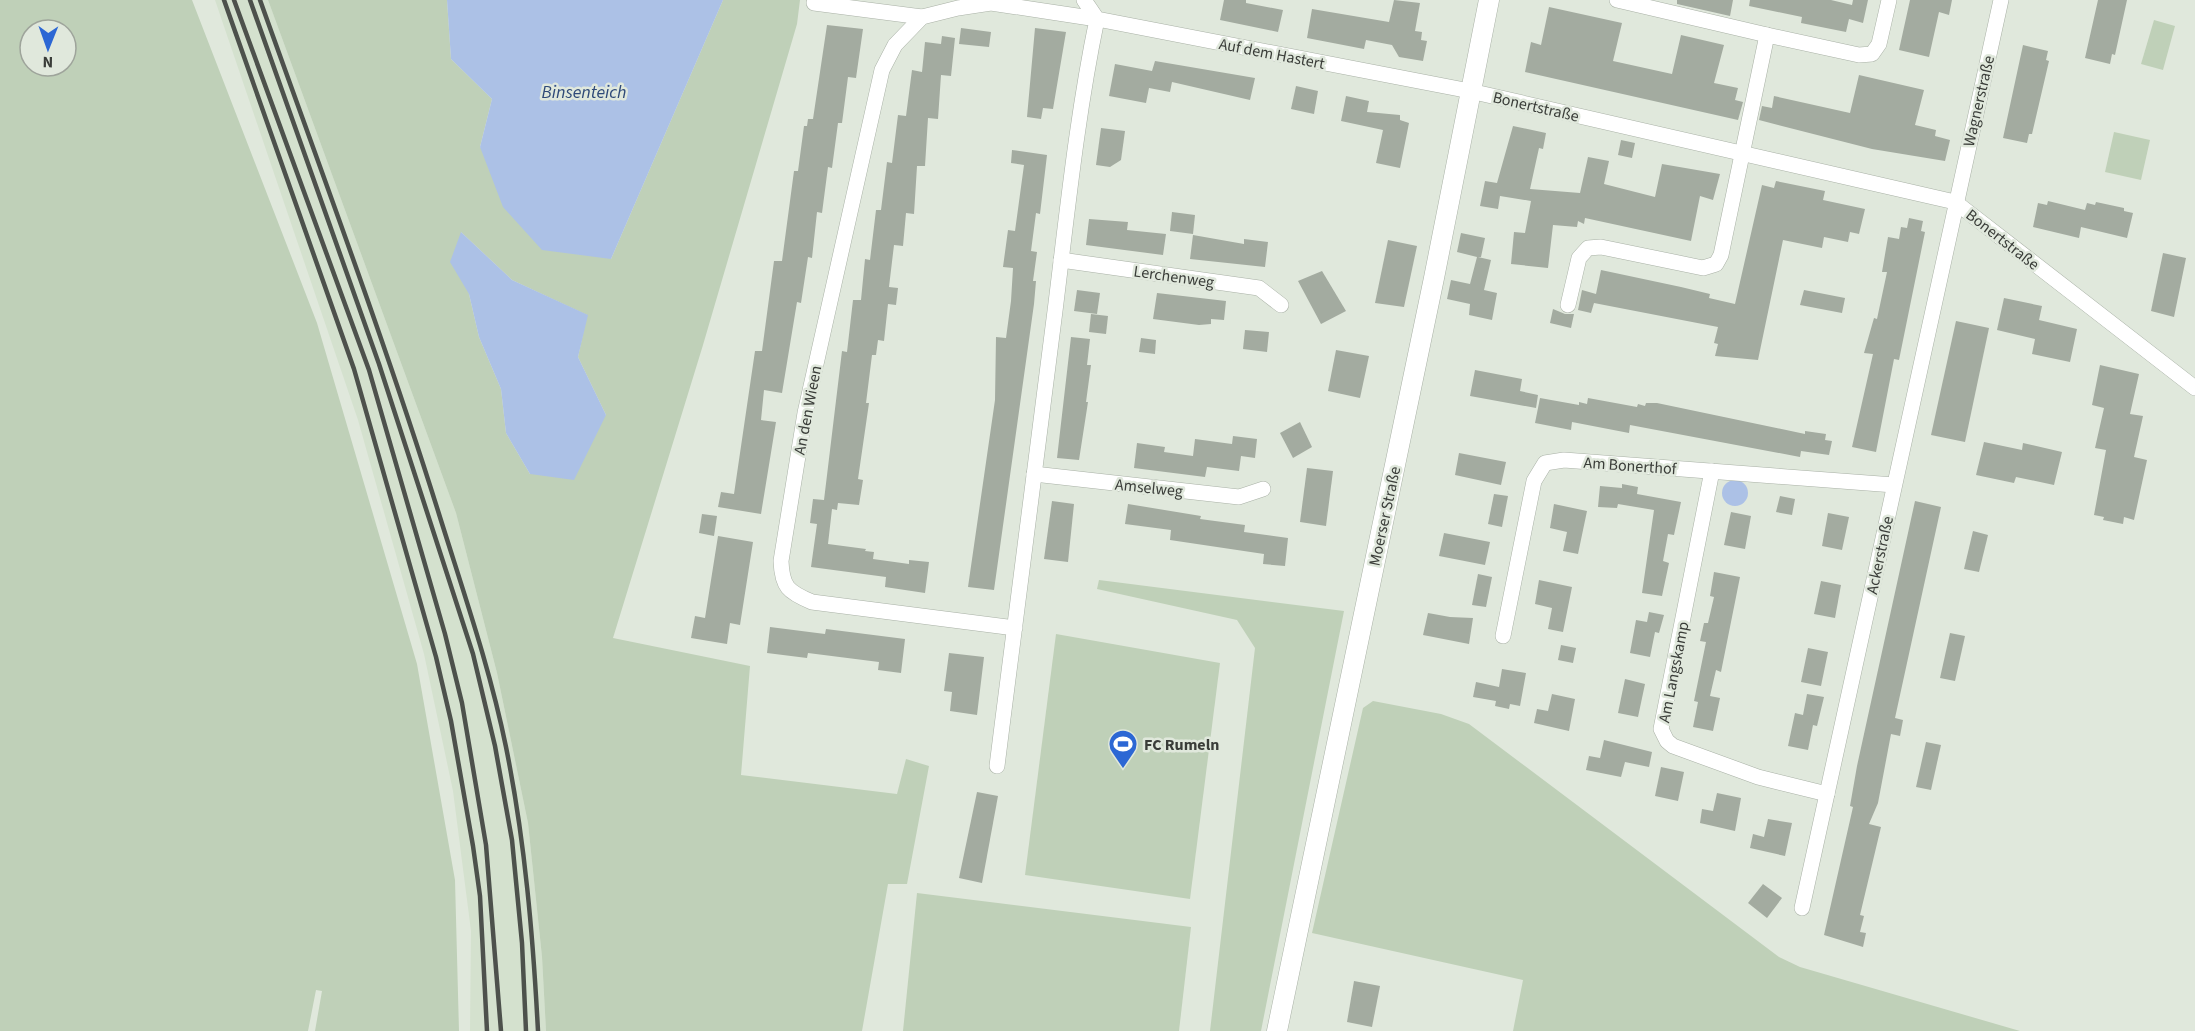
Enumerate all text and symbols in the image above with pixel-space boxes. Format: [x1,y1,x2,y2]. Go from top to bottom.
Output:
north arrow [18,18,78,78]
street label: Auf dem Hastert [1217,33,1327,75]
text: N [42,51,53,73]
street label: Wagnerstraße [1958,53,2000,149]
water label: Binsenteich [541,80,627,105]
street label: Bonertstraße [1491,86,1581,128]
street label: Bonertstraße [1961,204,2044,276]
street label: Lerchenweg [1132,260,1215,294]
street label: An den Wieen [789,364,827,457]
street label: Am Bonerthof [1583,452,1678,480]
street label: Moerser Straße [1364,464,1406,568]
street label: Amselweg [1114,474,1184,502]
street label: Ackerstraße [1861,514,1899,596]
street label: Am Langskamp [1653,620,1695,725]
sports icon: FC Rumeln [1107,728,1139,770]
place label: FC Rumeln [1144,734,1219,756]

